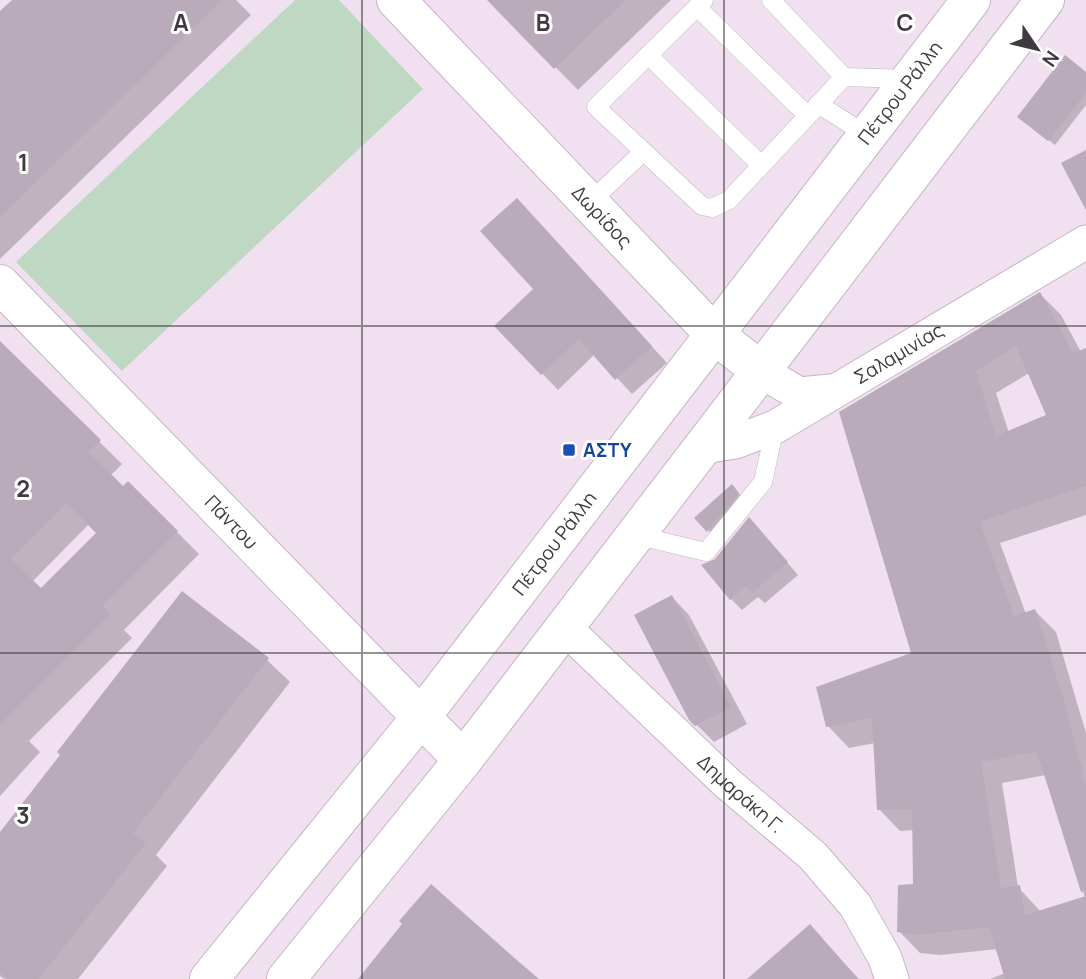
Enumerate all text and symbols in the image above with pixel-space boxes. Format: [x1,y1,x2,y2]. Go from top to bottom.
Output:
text: A [173,6,189,38]
text: B [536,6,550,38]
text: C [897,6,914,38]
north arrow [1002,14,1072,84]
street label: Πέτρου Ράλλη [852,35,948,150]
text: N [1036,46,1065,72]
text: 1 [18,146,28,178]
street label: Δωρίδος [566,180,638,254]
street label: Σαλαμινίας [849,317,948,390]
place label: ΑΣΤΥ [583,437,632,463]
marker: ΑΣΤΥ [561,442,577,458]
text: 2 [16,472,30,504]
street label: Πέτρου Ράλλη [506,486,602,601]
street label: Πάντου [199,489,264,555]
street label: Δημαράκη Γ. [692,749,789,839]
text: 3 [16,799,30,831]

